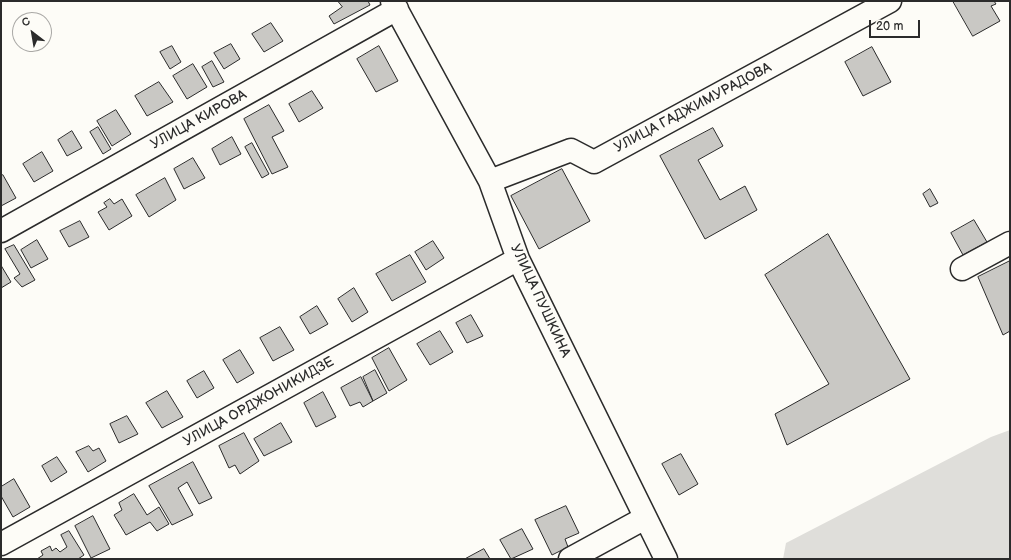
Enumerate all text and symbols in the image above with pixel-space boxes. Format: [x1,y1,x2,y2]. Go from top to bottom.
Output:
north arrow [12,12,52,52]
scale bar [871,12,922,38]
text: С [19,15,33,30]
text: 20 m [876,19,903,34]
street label: УЛИЦА ГАДЖИМУРАДОВА [612,59,774,157]
street label: УЛИЦА КИРОВА [148,87,250,153]
street label: УЛИЦА ПУШКИНА [506,242,574,360]
street label: УЛИЦА ОРДЖОНИКИДЗЕ [181,354,337,450]

